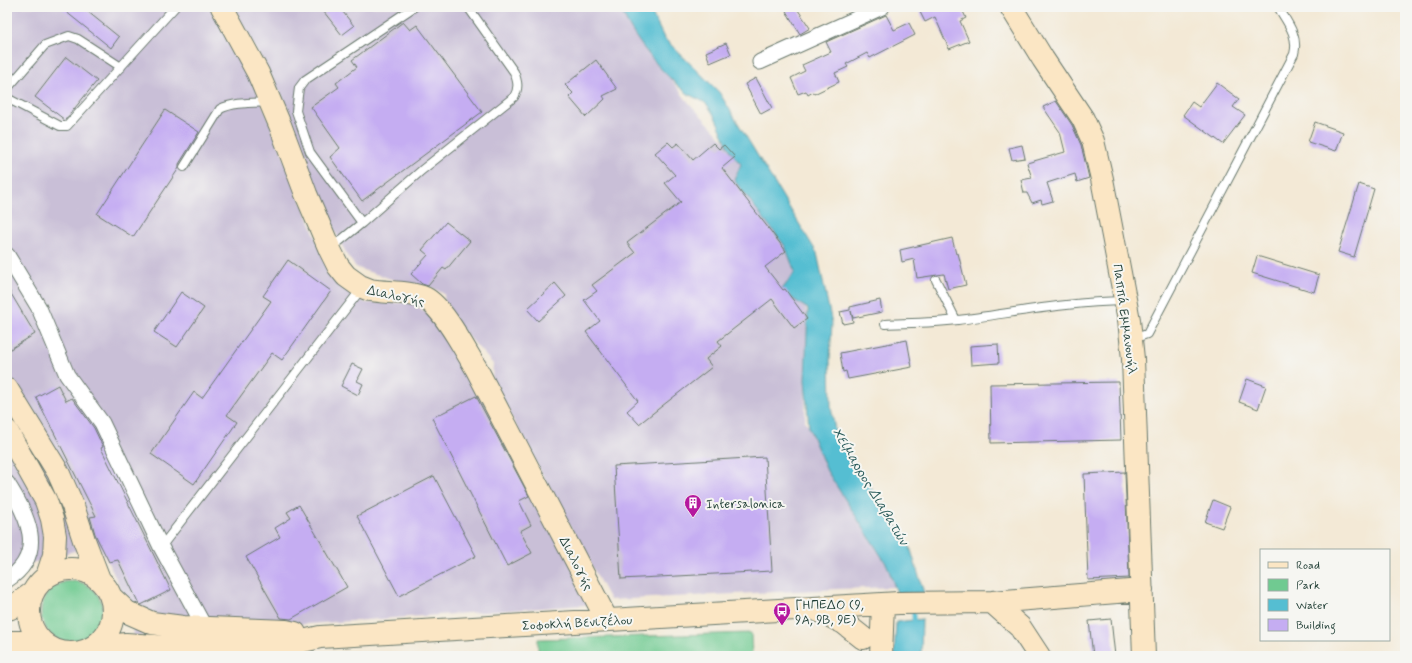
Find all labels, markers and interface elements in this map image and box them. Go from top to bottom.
street label: Παππά Εμμανουήλ [1108,263,1141,375]
street label: Διαλογής [365,282,426,311]
water label: Χείμαρρος Διαβατών [828,425,913,550]
building icon: Intersalonica [683,493,703,518]
place label: Intersalonica [706,496,785,513]
street label: Διαλογής [555,534,597,594]
legend [1260,549,1390,641]
text: Road [1296,558,1320,574]
text: Park [1296,578,1320,594]
place label: ΓΗΠΕΔΟ (9, 9Α, 9Β, 9Ε) [795,597,864,629]
text: Water [1296,598,1328,614]
bus stop icon: ΓΗΠΕΔΟ (9, 9Α, 9Β, 9Ε) [772,601,792,626]
street label: Σοφοκλή Βενιζέλου [522,612,633,635]
text: Building [1296,618,1336,635]

